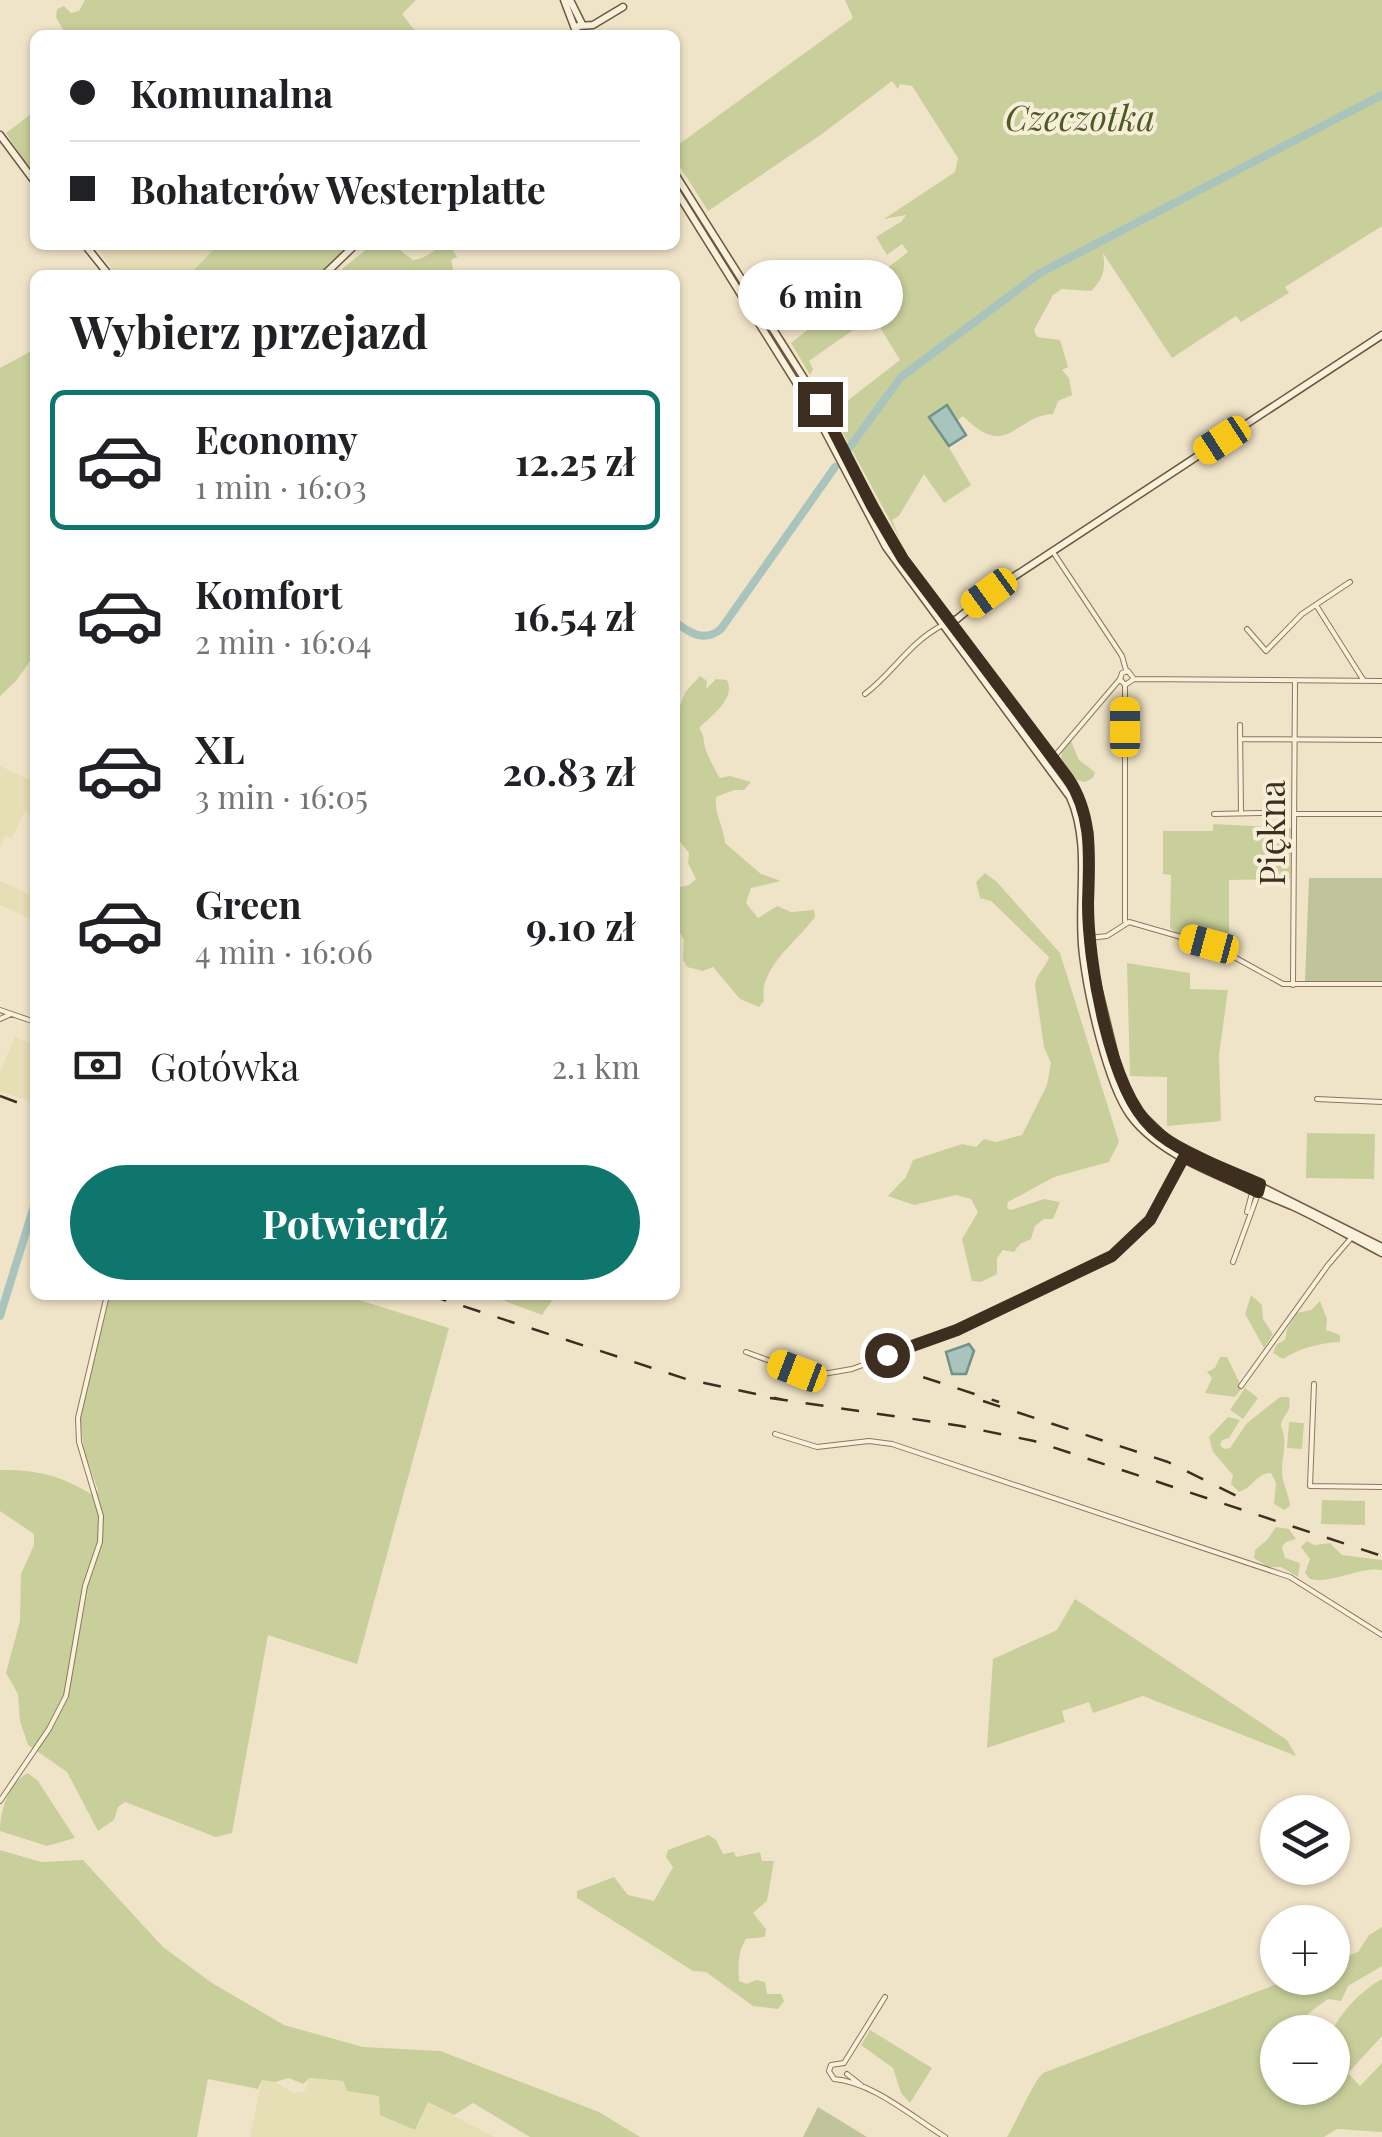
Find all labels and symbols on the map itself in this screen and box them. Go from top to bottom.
park label: Czeczotka [1005,93,1155,140]
callout: 6 min [738,259,902,329]
route end [798,382,843,427]
car [1189,411,1255,469]
car [956,563,1022,623]
car [1110,697,1140,757]
street label: Piękna [1247,779,1294,886]
car [1176,922,1242,966]
route start [865,1333,910,1378]
car [764,1346,830,1396]

